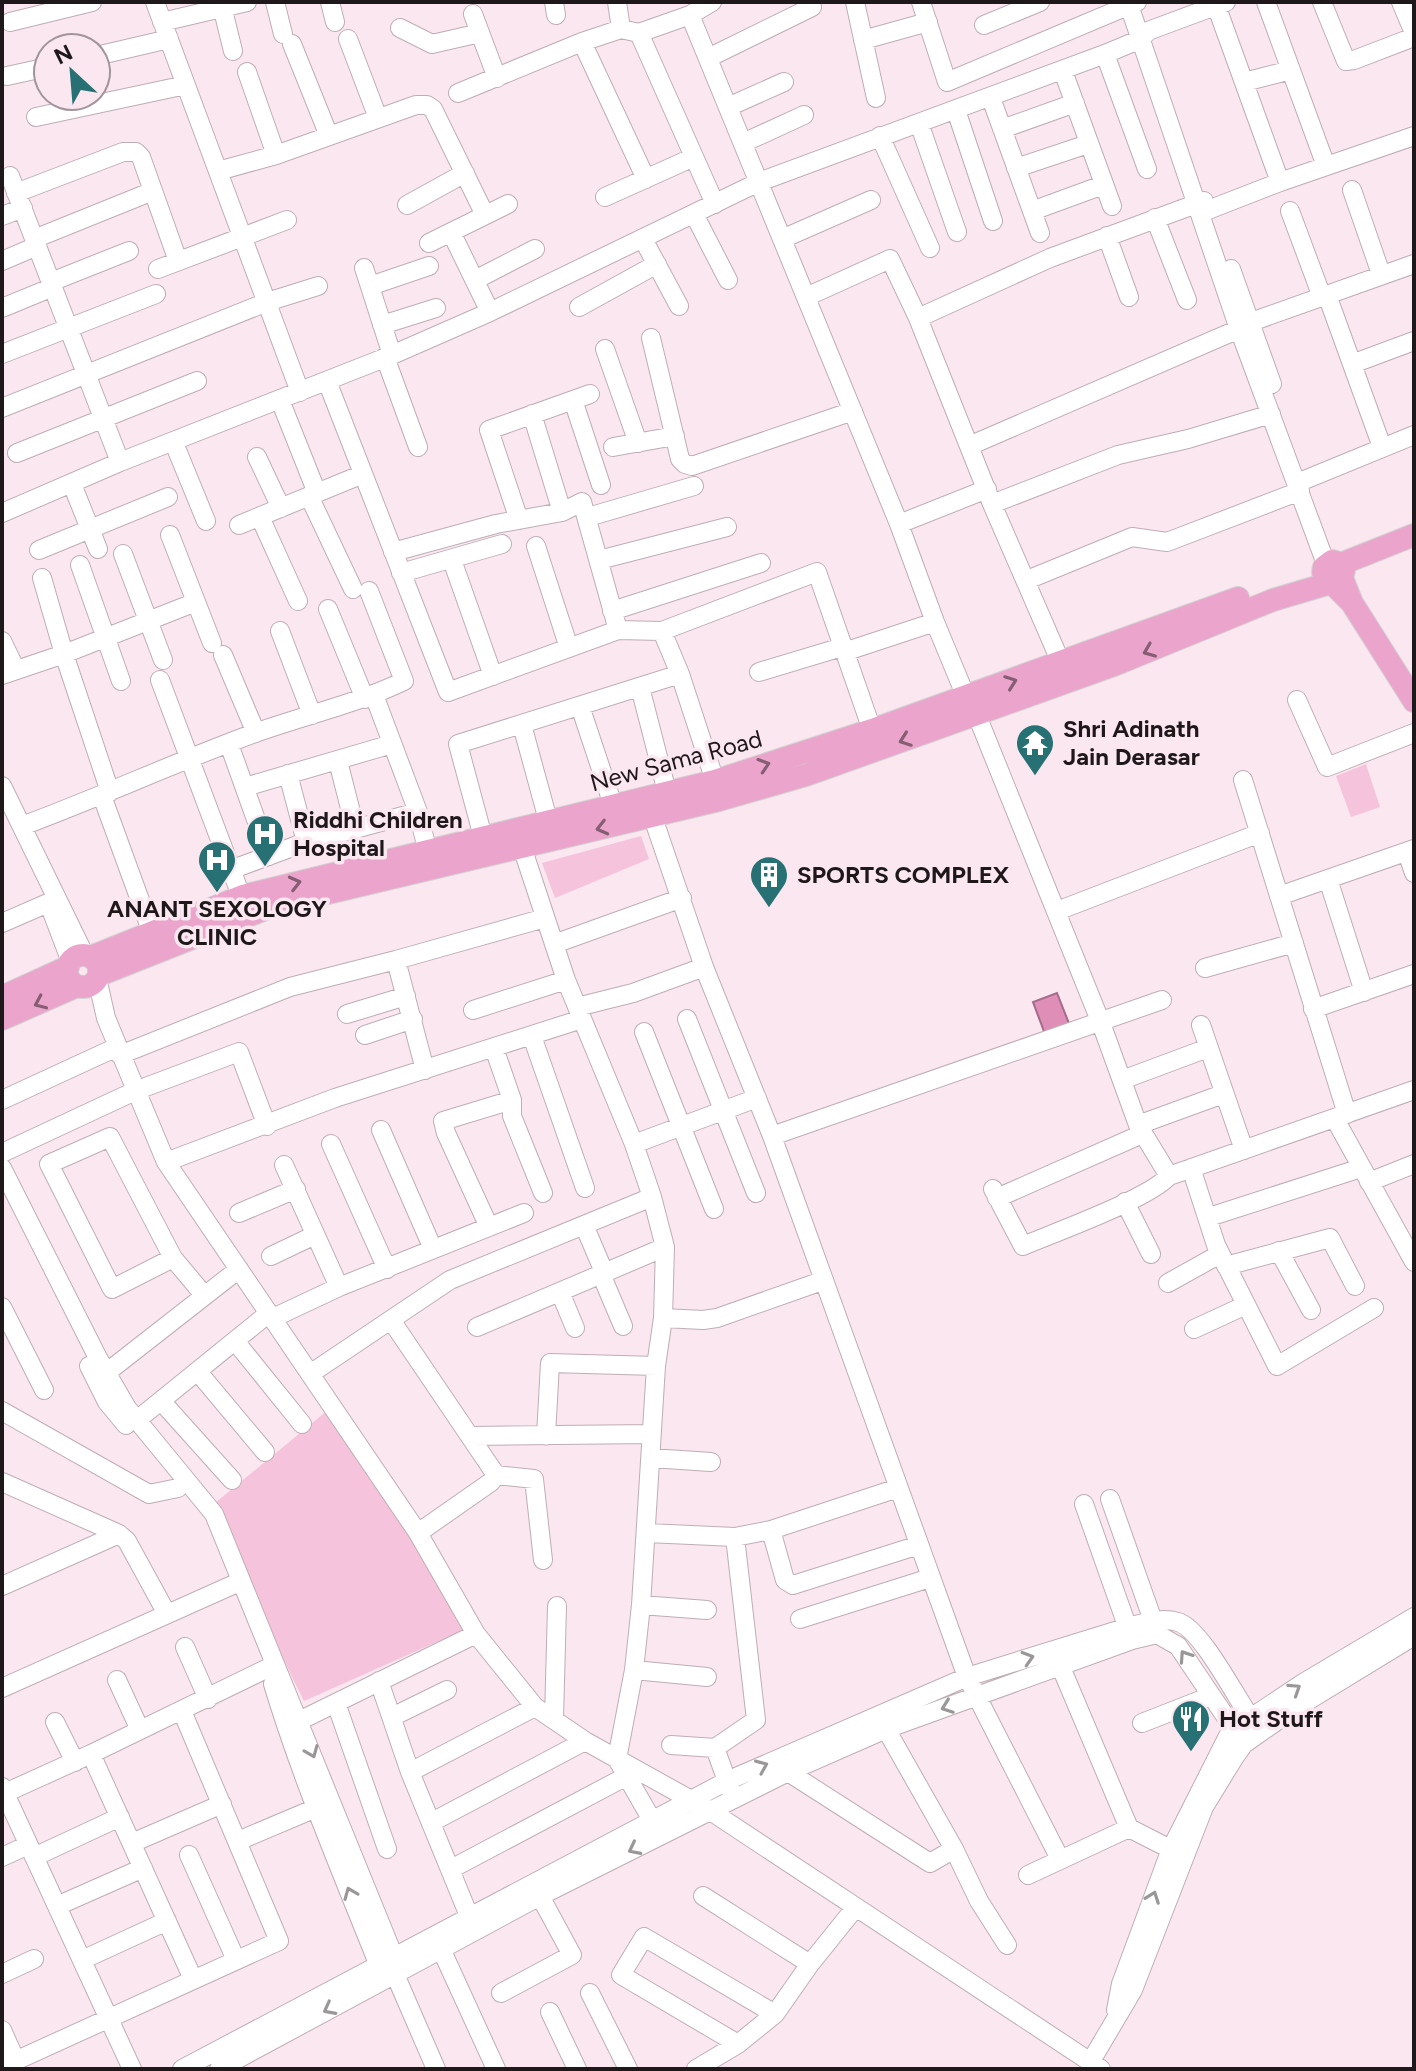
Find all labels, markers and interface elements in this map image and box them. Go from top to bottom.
north arrow [32,32,112,112]
text: N [50,39,77,70]
one-way arrow [1143,641,1157,657]
one-way arrow [1003,675,1017,692]
place label: Shri Adinath Jain Derasar [1063,714,1200,771]
temple icon: Shri Adinath Jain Derasar [1014,722,1056,777]
street label: New Sama Road [587,724,765,797]
one-way arrow [898,730,912,747]
one-way arrow [757,758,771,774]
place label: Riddhi Children Hospital [293,805,463,862]
hospital icon: Riddhi Children Hospital [244,813,286,868]
one-way arrow [595,819,609,836]
hospital icon: ANANT SEXOLOGY CLINIC [196,839,238,894]
building icon: SPORTS COMPLEX [748,854,790,909]
place label: SPORTS COMPLEX [797,860,1010,889]
one-way arrow [287,875,301,892]
place label: ANANT SEXOLOGY CLINIC [107,894,327,951]
one-way arrow [34,993,48,1009]
one-way arrow [1021,1651,1035,1667]
one-way arrow [1180,1651,1195,1665]
one-way arrow [1286,1684,1301,1699]
one-way arrow [940,1697,954,1714]
restaurant icon: Hot Stuff [1170,1698,1212,1753]
place label: Hot Stuff [1219,1704,1324,1733]
one-way arrow [302,1744,319,1758]
one-way arrow [754,1760,768,1776]
one-way arrow [627,1839,642,1855]
one-way arrow [344,1887,360,1901]
one-way arrow [1143,1891,1160,1905]
one-way arrow [323,2000,338,2015]

